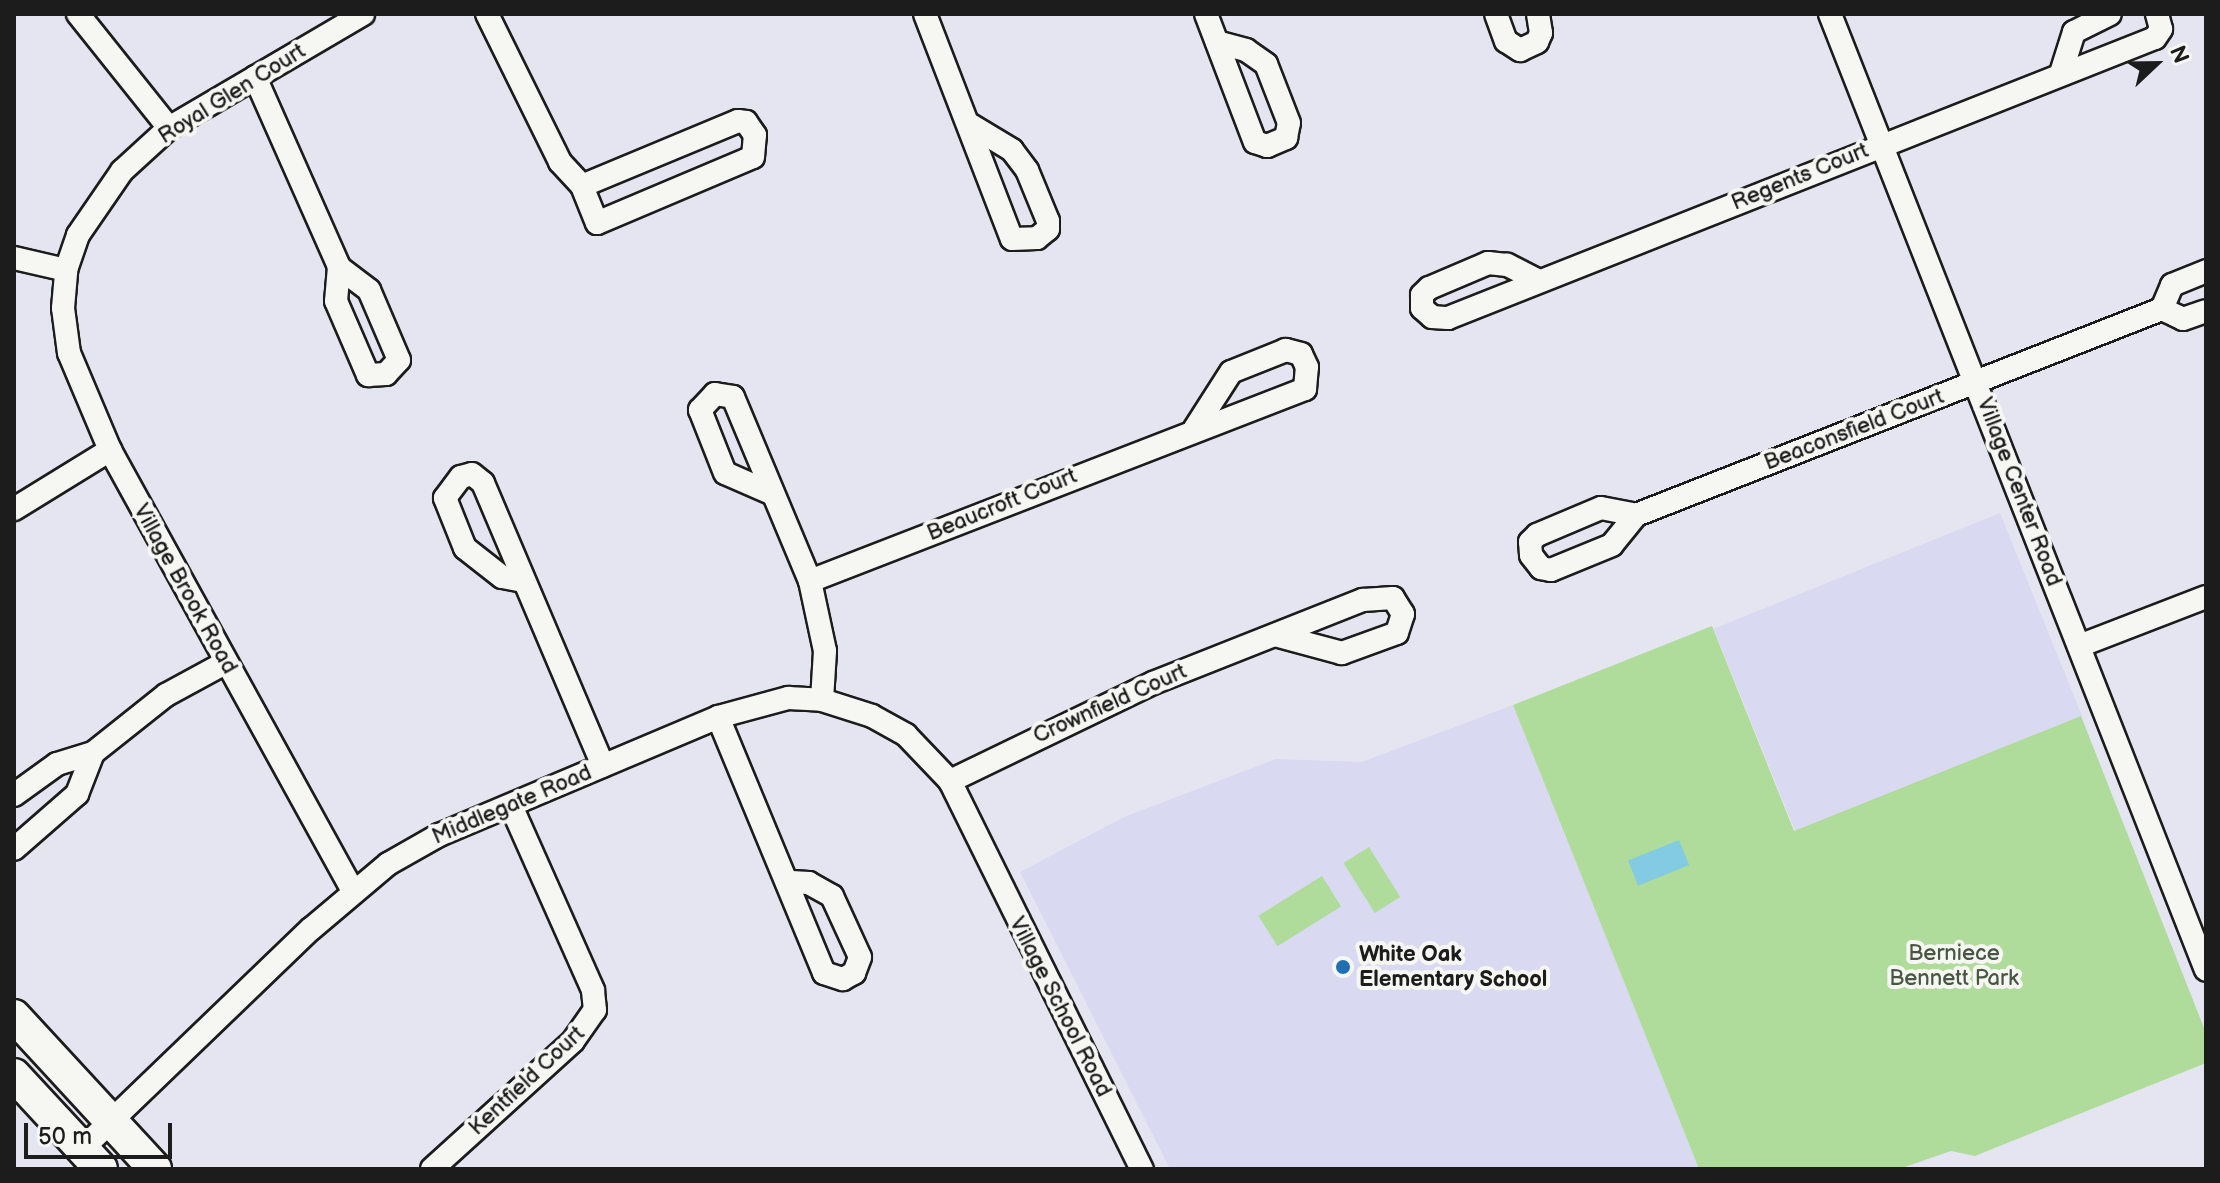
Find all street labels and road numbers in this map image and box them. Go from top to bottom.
street label: Royal Glen Court [154,38,310,150]
street label: Regents Court [1728,138,1872,216]
street label: Beaconsfield Court [1760,384,1948,476]
street label: Village Center Road [1971,394,2067,590]
street label: Beaucroft Court [923,463,1081,547]
street label: Village Brook Road [127,499,243,679]
street label: Crownfield Court [1029,658,1191,750]
street label: Middlegate Road [428,760,596,850]
street label: Village School Road [1003,912,1117,1102]
street label: Kentfield Court [464,1021,590,1141]

